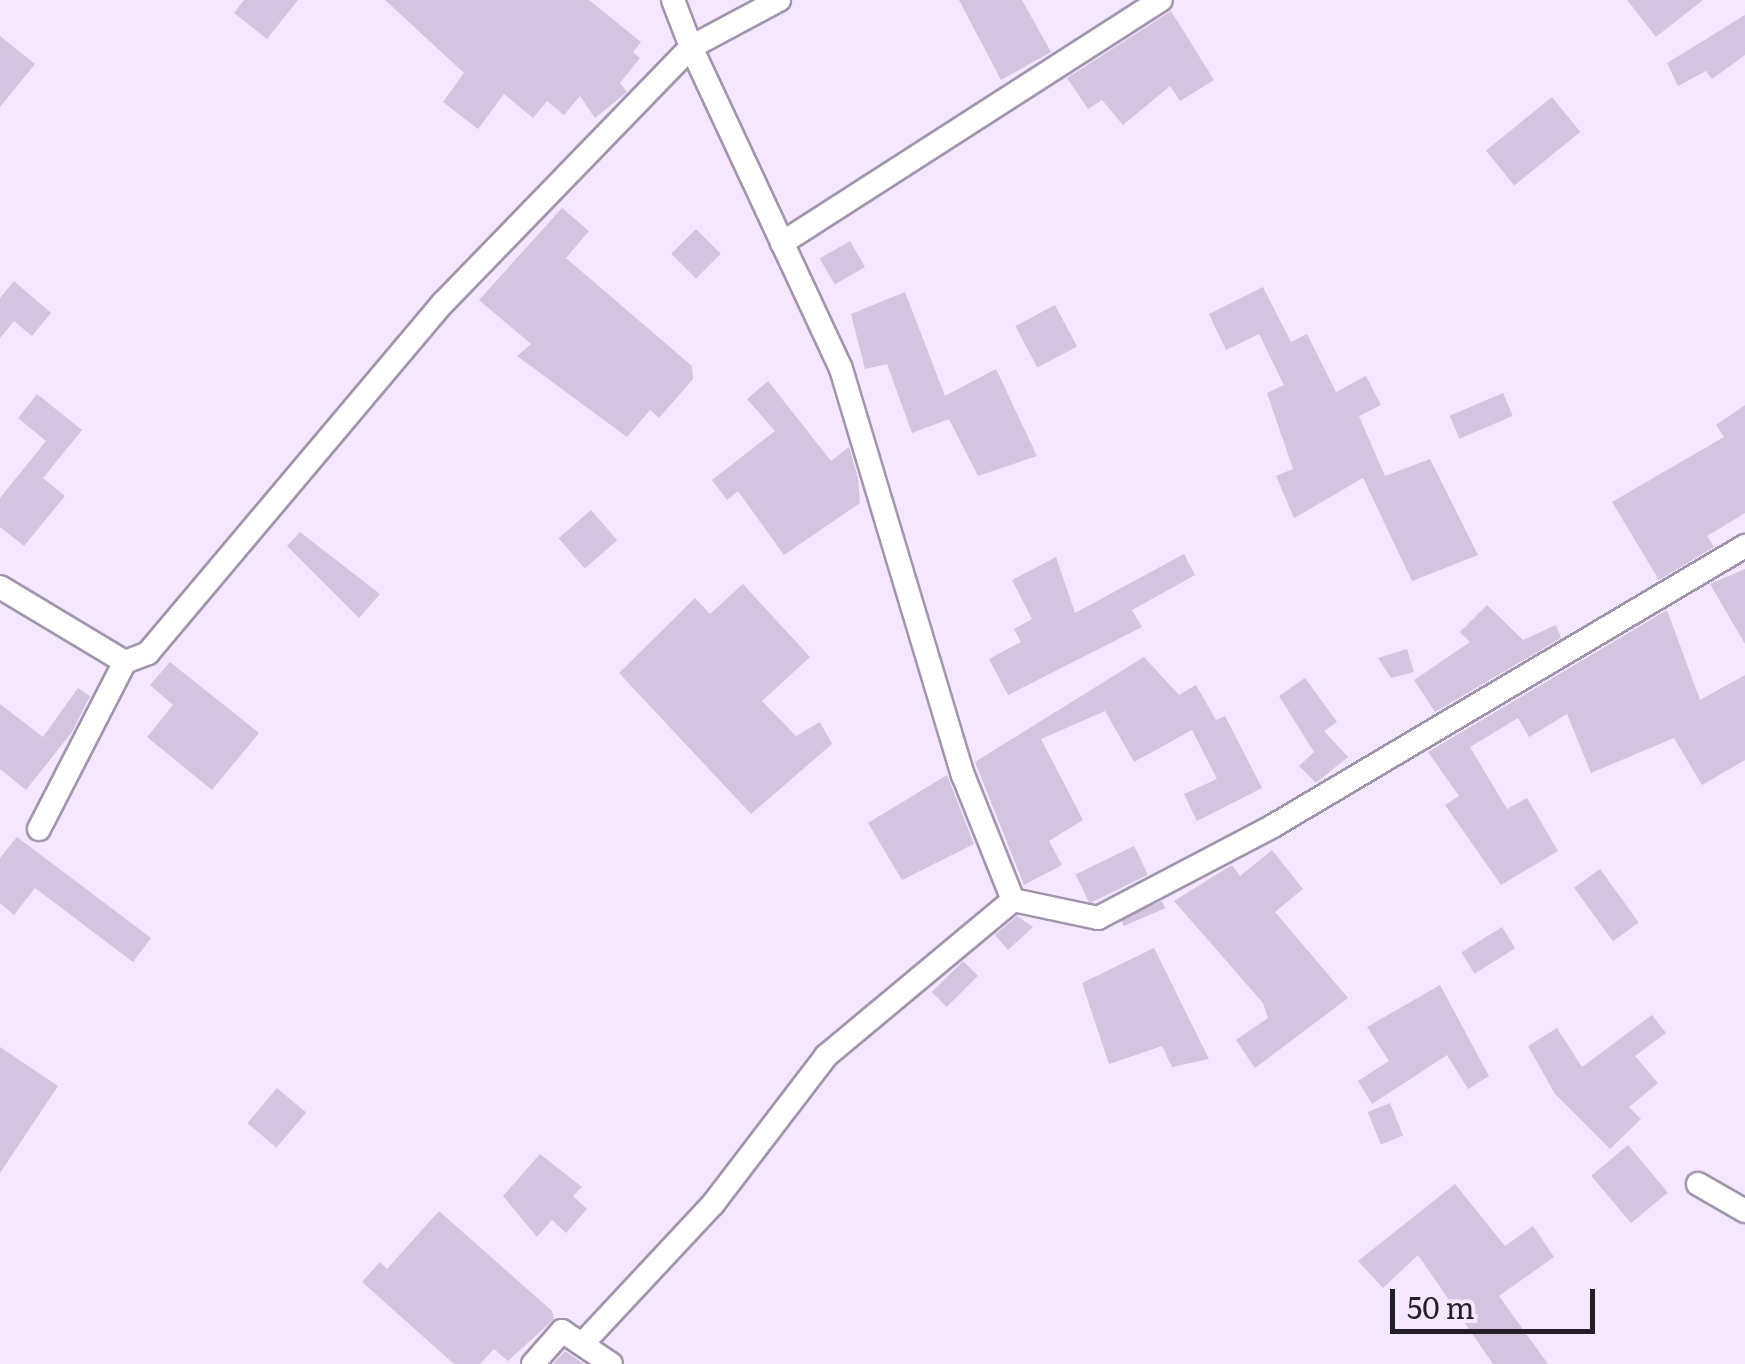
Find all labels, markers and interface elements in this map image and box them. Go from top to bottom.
scale bar [1395,1269,1600,1331]
text: 50 m [1407,1284,1475,1328]

